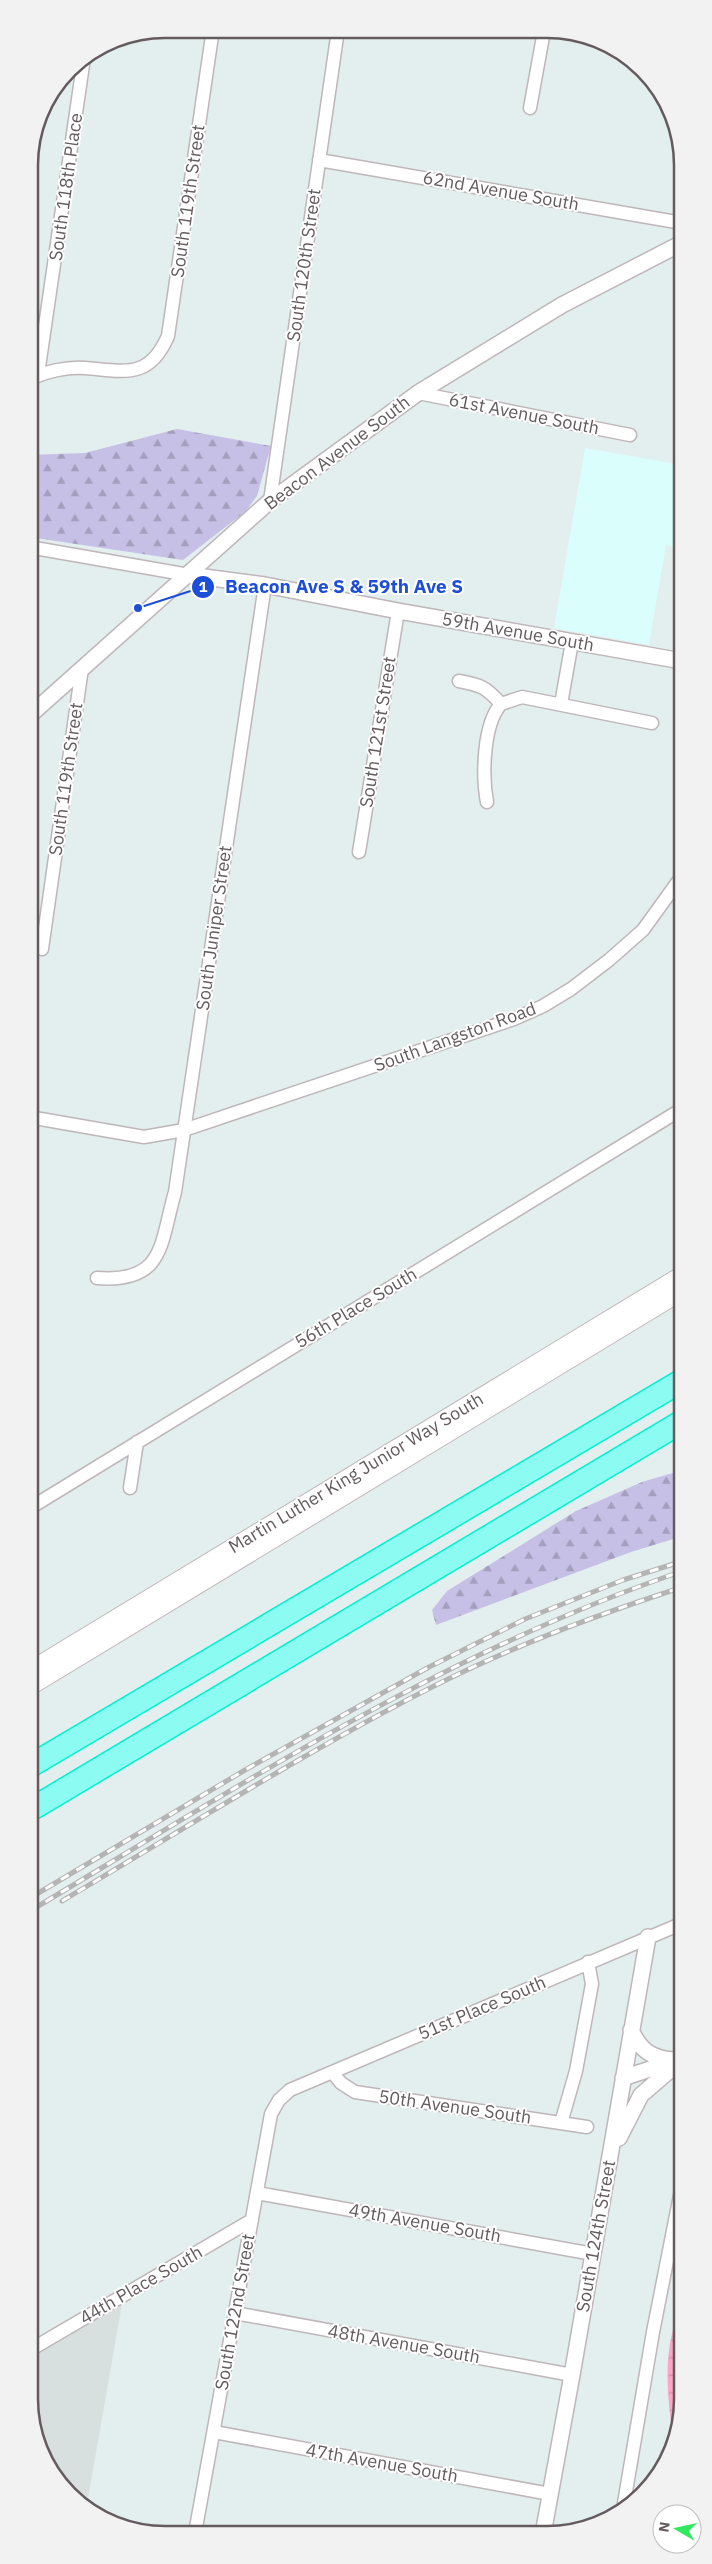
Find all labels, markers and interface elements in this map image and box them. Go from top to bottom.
street label: South 118th Place [44,111,87,262]
street label: South 119th Street [165,123,210,279]
street label: 62nd Avenue South [421,165,581,216]
street label: South 120th Street [281,187,326,343]
street label: 61st Avenue South [447,388,601,439]
street label: Beacon Avenue South [259,390,414,515]
callout: Beacon Ave S & 59th Ave S [190,570,473,604]
text: Beacon Ave S & 59th Ave S [225,574,463,598]
text: 1 [198,577,208,596]
street label: 59th Avenue South [440,607,596,656]
street label: South 121st Street [354,655,401,809]
street label: South 119th Street [43,701,88,857]
street label: South Juniper Street [191,844,236,1012]
street label: South Langston Road [371,997,539,1077]
street label: 56th Place South [291,1262,421,1353]
street label: Martin Luther King Junior Way South [224,1387,487,1558]
street label: 51st Place South [414,1970,549,2045]
street label: 50th Avenue South [377,2084,533,2129]
street label: South 124th Street [571,2158,620,2314]
street label: 49th Avenue South [347,2198,503,2247]
street label: South 122nd Street [209,2232,260,2392]
street label: 44th Place South [75,2240,206,2329]
street label: 48th Avenue South [326,2319,482,2368]
street label: 47th Avenue South [304,2438,460,2487]
north arrow [652,2504,702,2554]
text: N [654,2521,674,2533]

